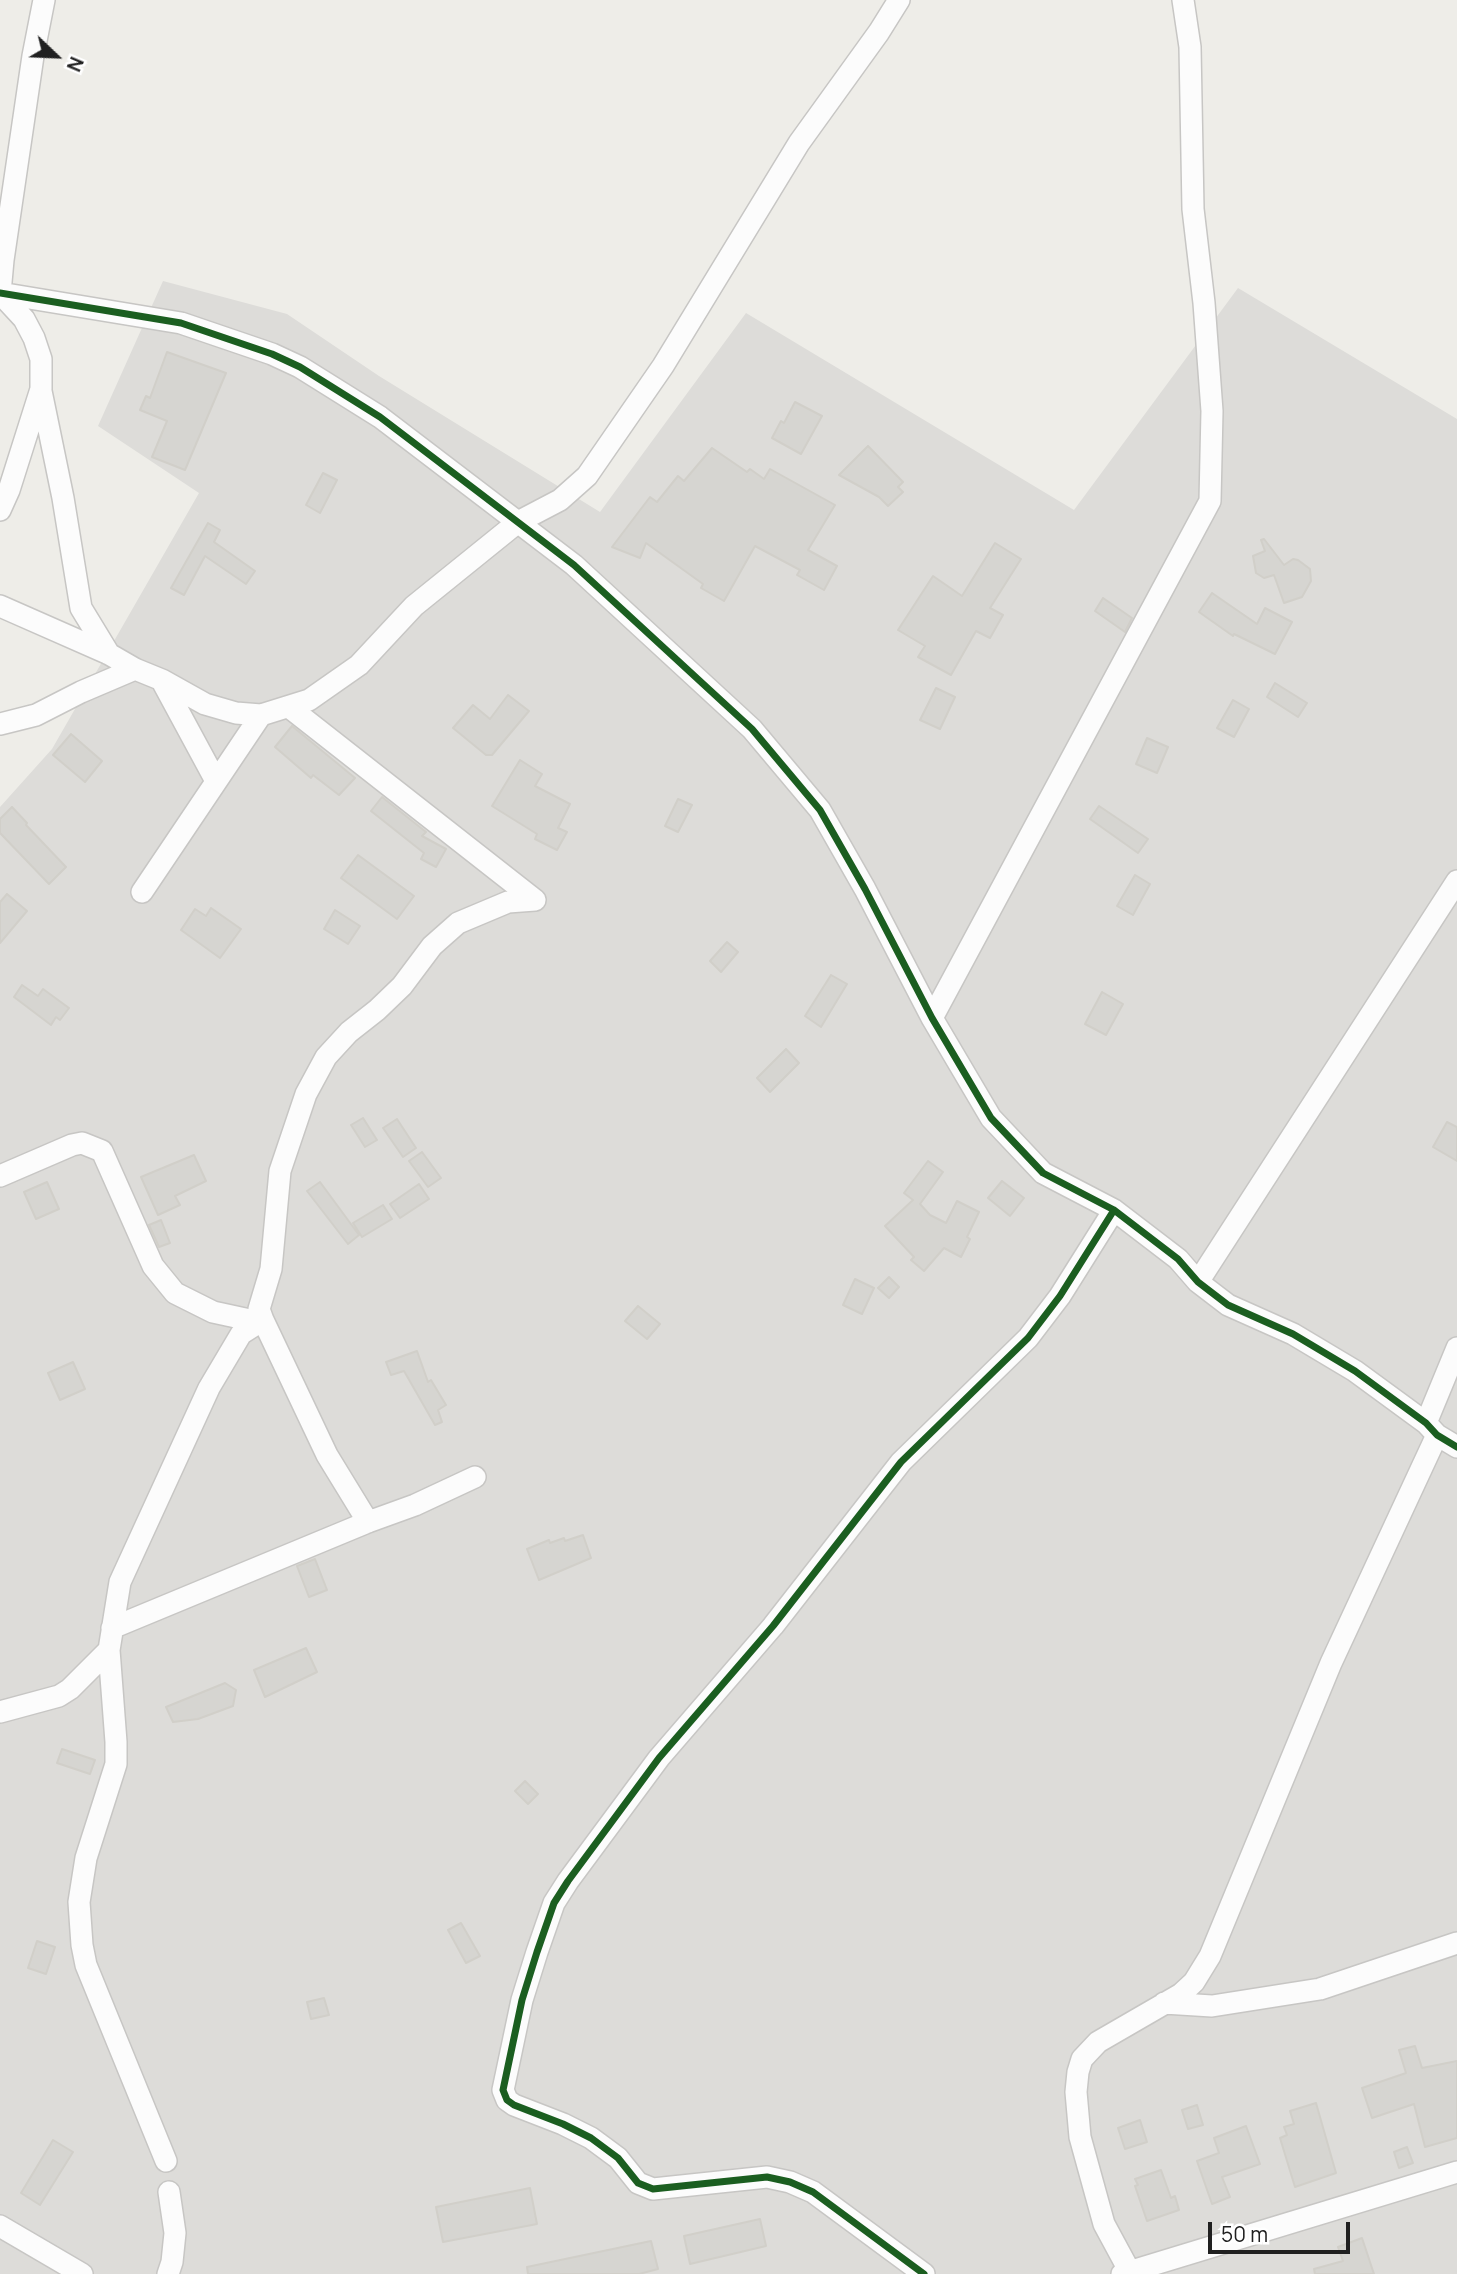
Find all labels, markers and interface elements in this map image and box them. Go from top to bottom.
north arrow [21,21,91,91]
text: N [61,53,90,76]
scale bar [1212,2208,1354,2252]
text: 50 m [1221,2220,1268,2248]

